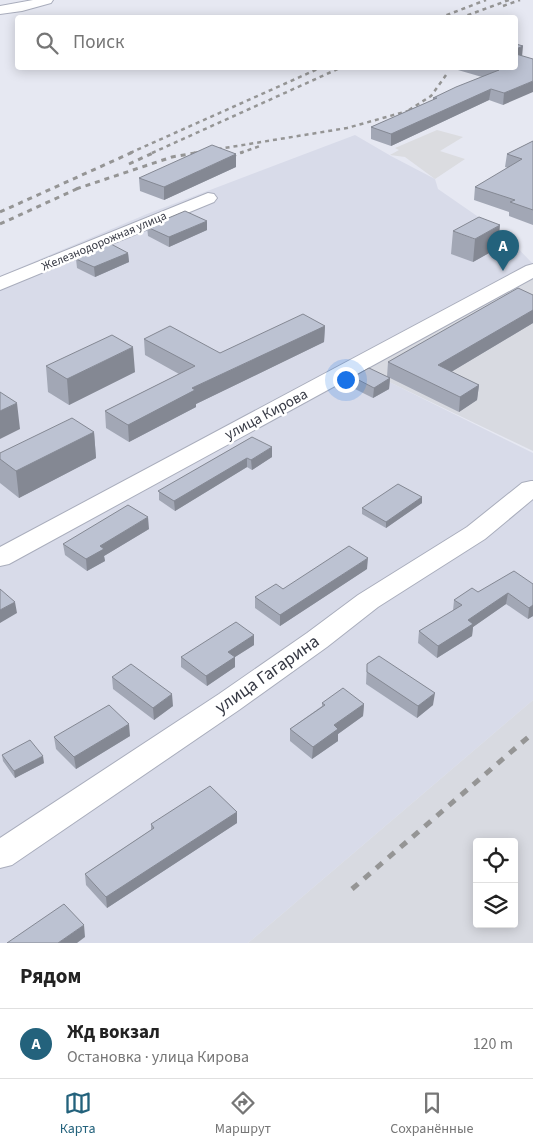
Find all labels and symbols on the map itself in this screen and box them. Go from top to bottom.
street label: Железнодорожная улица [39,207,169,275]
pin: A [487,230,519,271]
your location [333,367,359,393]
street label: улица Кирова [221,384,311,445]
street label: улица Гагарина [210,629,325,720]

